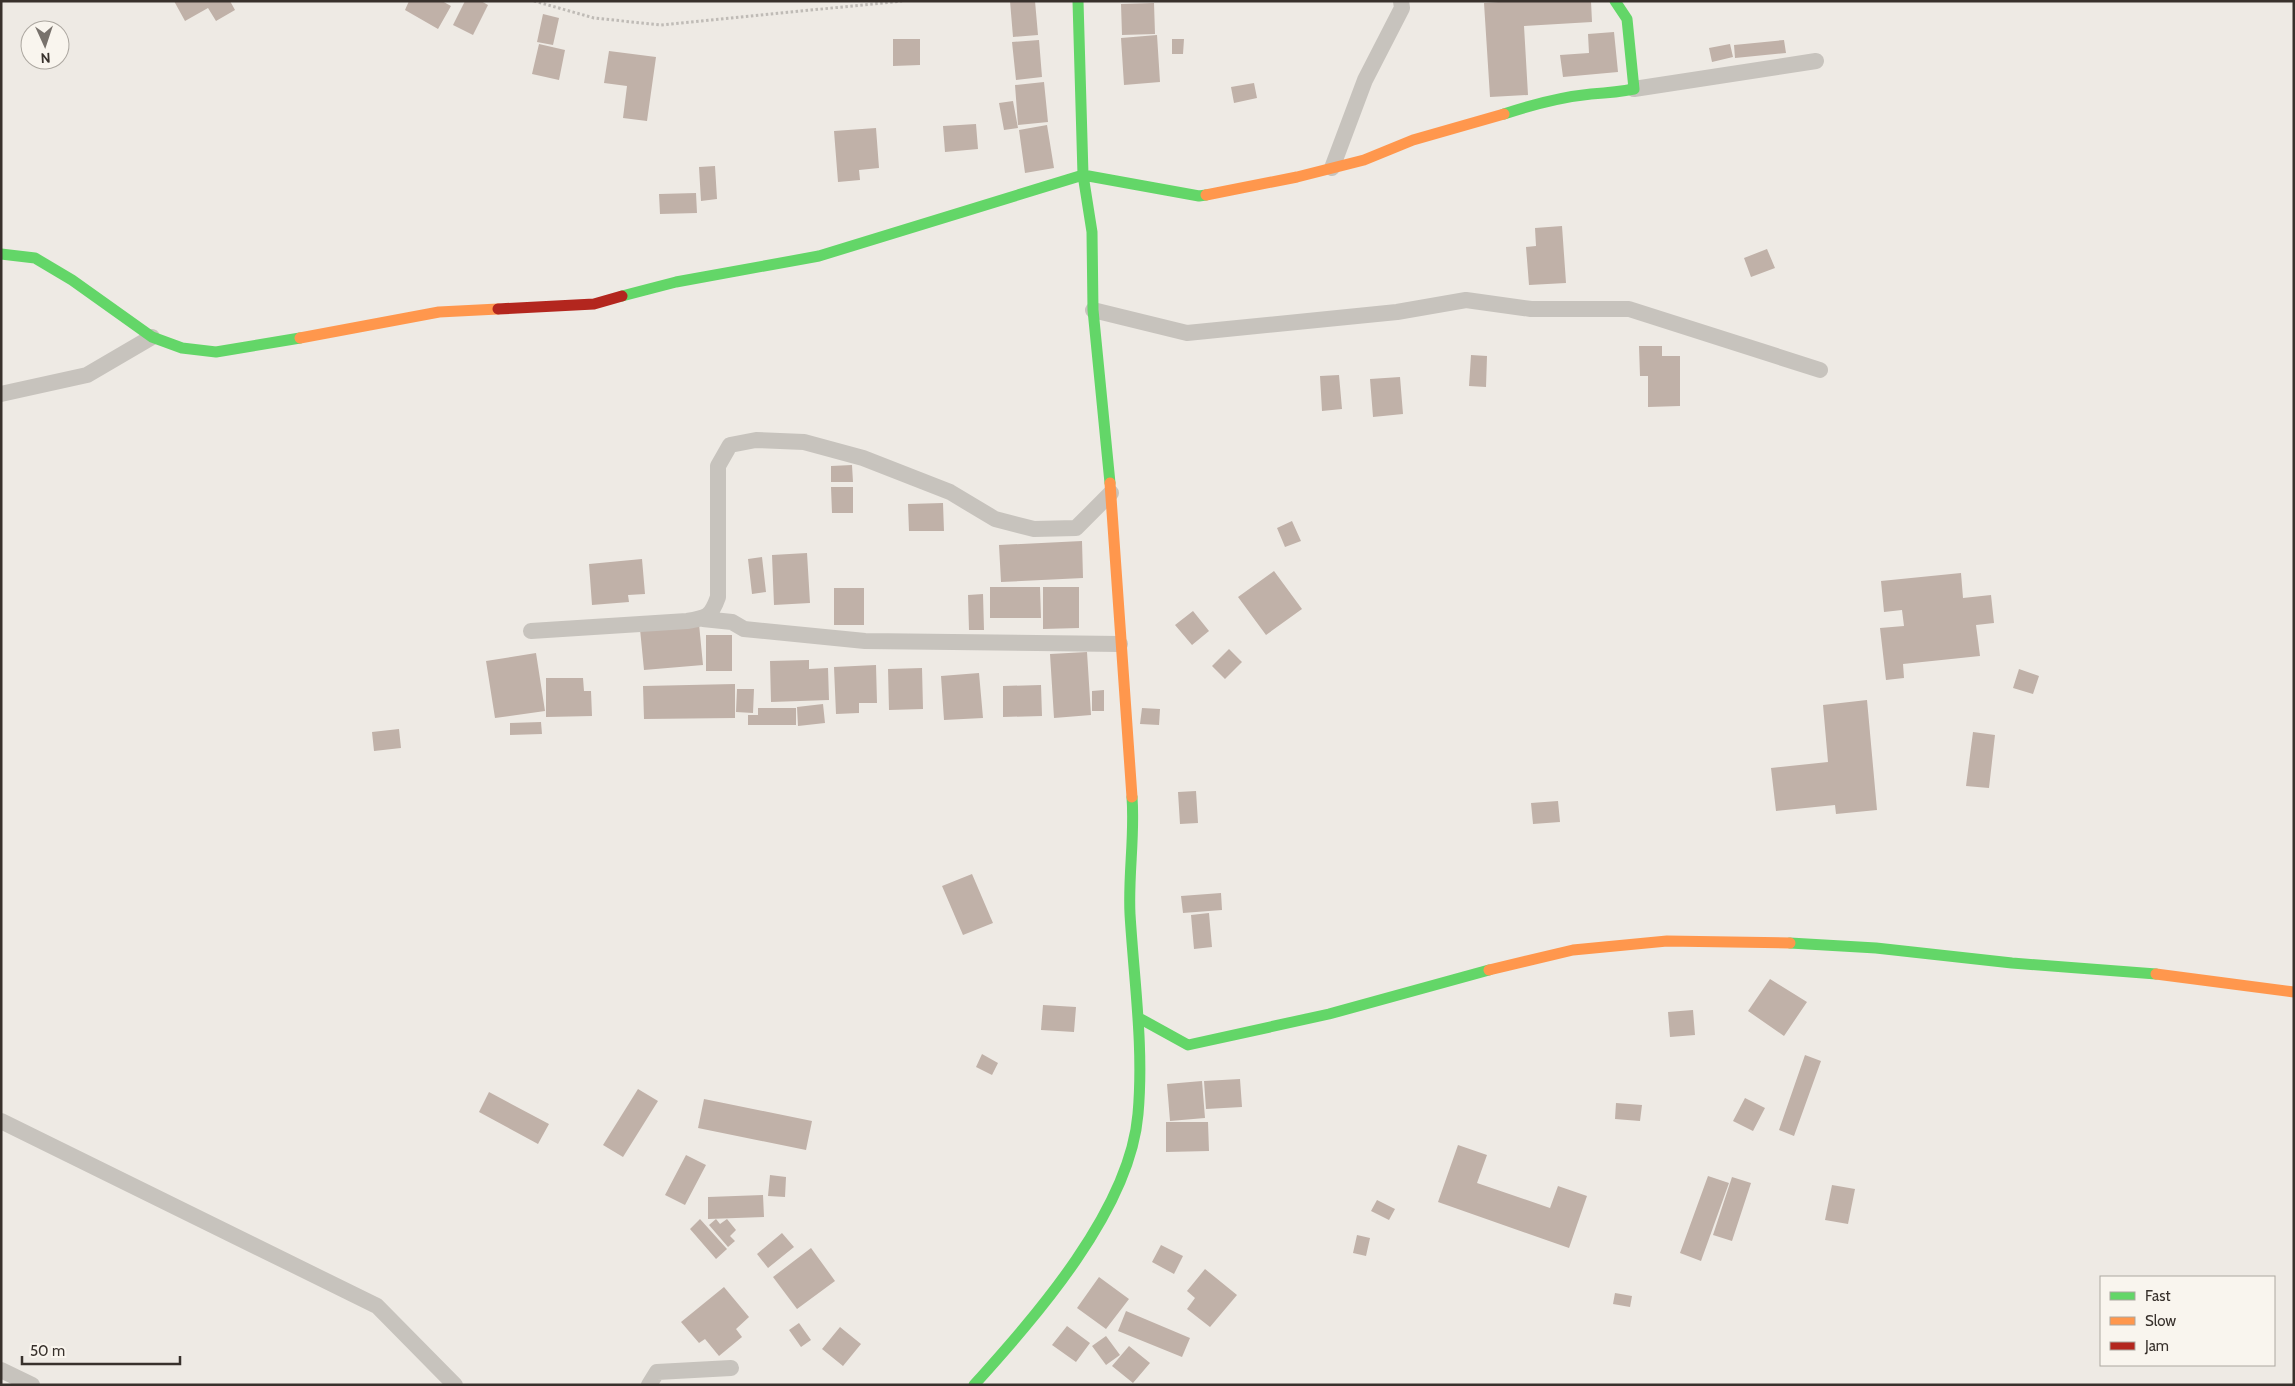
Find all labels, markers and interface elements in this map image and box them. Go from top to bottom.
north arrow [20,20,70,70]
text: N [40,49,51,67]
legend [2100,1276,2275,1366]
text: Fast [2145,1287,2170,1305]
text: Slow [2145,1312,2176,1330]
scale bar [22,1334,180,1366]
text: Jam [2144,1337,2169,1355]
text: 50 m [30,1342,65,1360]

